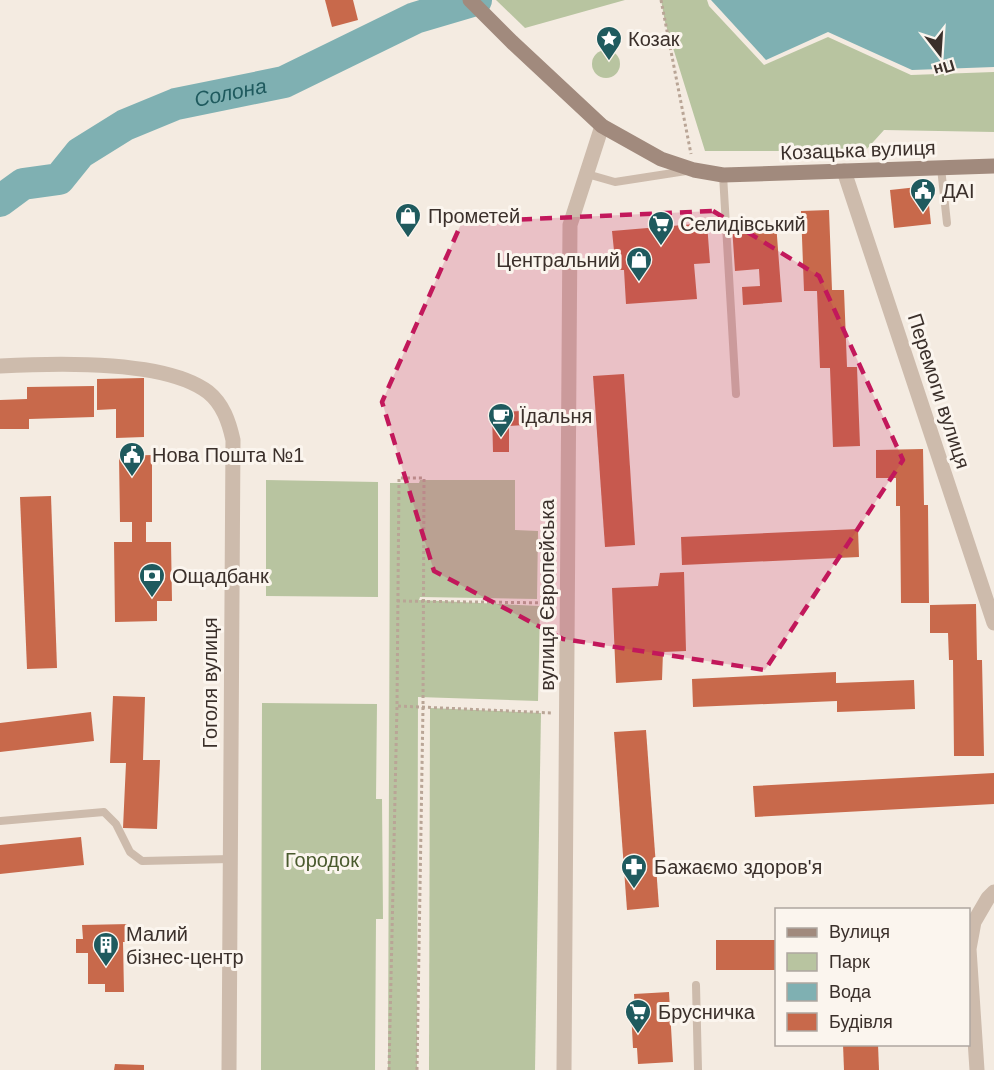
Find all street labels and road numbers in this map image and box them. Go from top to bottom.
street label: Козацька вулиця [780,136,936,164]
street label: Перемоги вулиця [904,311,974,471]
street label: вулиця Європейська [536,498,558,691]
street label: Гоголя вулиця [199,617,221,749]

